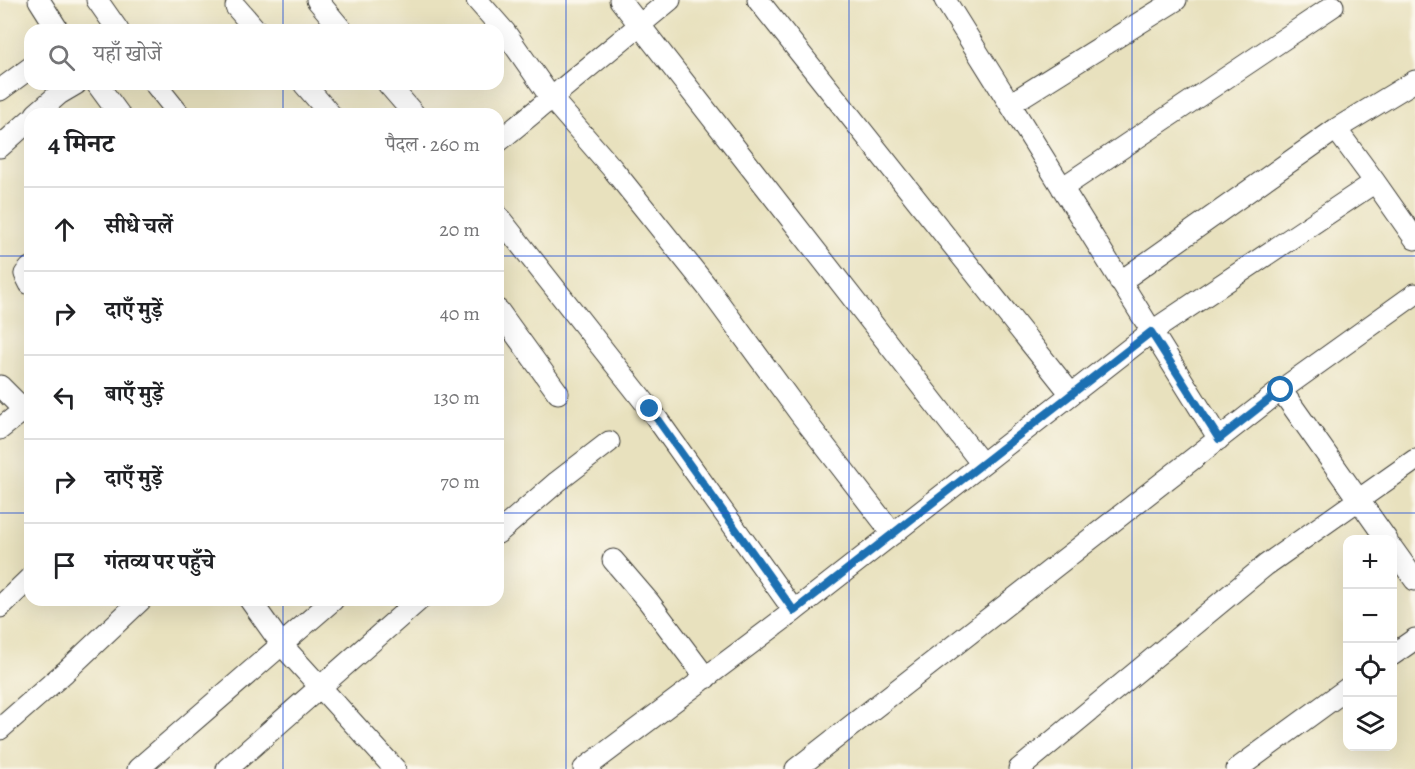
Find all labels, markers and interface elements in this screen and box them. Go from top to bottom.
search box [24,24,504,90]
text: यहाँ खोजें [93,39,162,69]
icon: search [45,41,78,74]
text: 4 मिनट [48,126,114,161]
text: पैदल · 260 m [385,131,480,158]
text: सीधे चलें [105,211,173,241]
icon: ahead [48,213,81,246]
text: 20 m [439,216,480,243]
text: दाएँ मुड़ें [105,295,163,325]
icon: right [48,297,81,330]
text: 40 m [440,300,480,327]
route start [1267,376,1293,402]
text: बाएँ मुड़ें [105,379,163,409]
icon: left [48,381,81,414]
text: 130 m [434,384,480,411]
route end [636,395,662,421]
text: दाएँ मुड़ें [105,463,163,493]
icon: right [48,465,81,498]
text: 70 m [440,468,480,495]
map controls [1343,535,1397,751]
button: + [1343,535,1397,589]
text: गंतव्य पर पहुँचे [105,547,214,577]
icon: arrive [48,549,81,582]
button: − [1343,589,1397,643]
button: locate [1343,643,1397,697]
button: layers [1343,697,1397,751]

